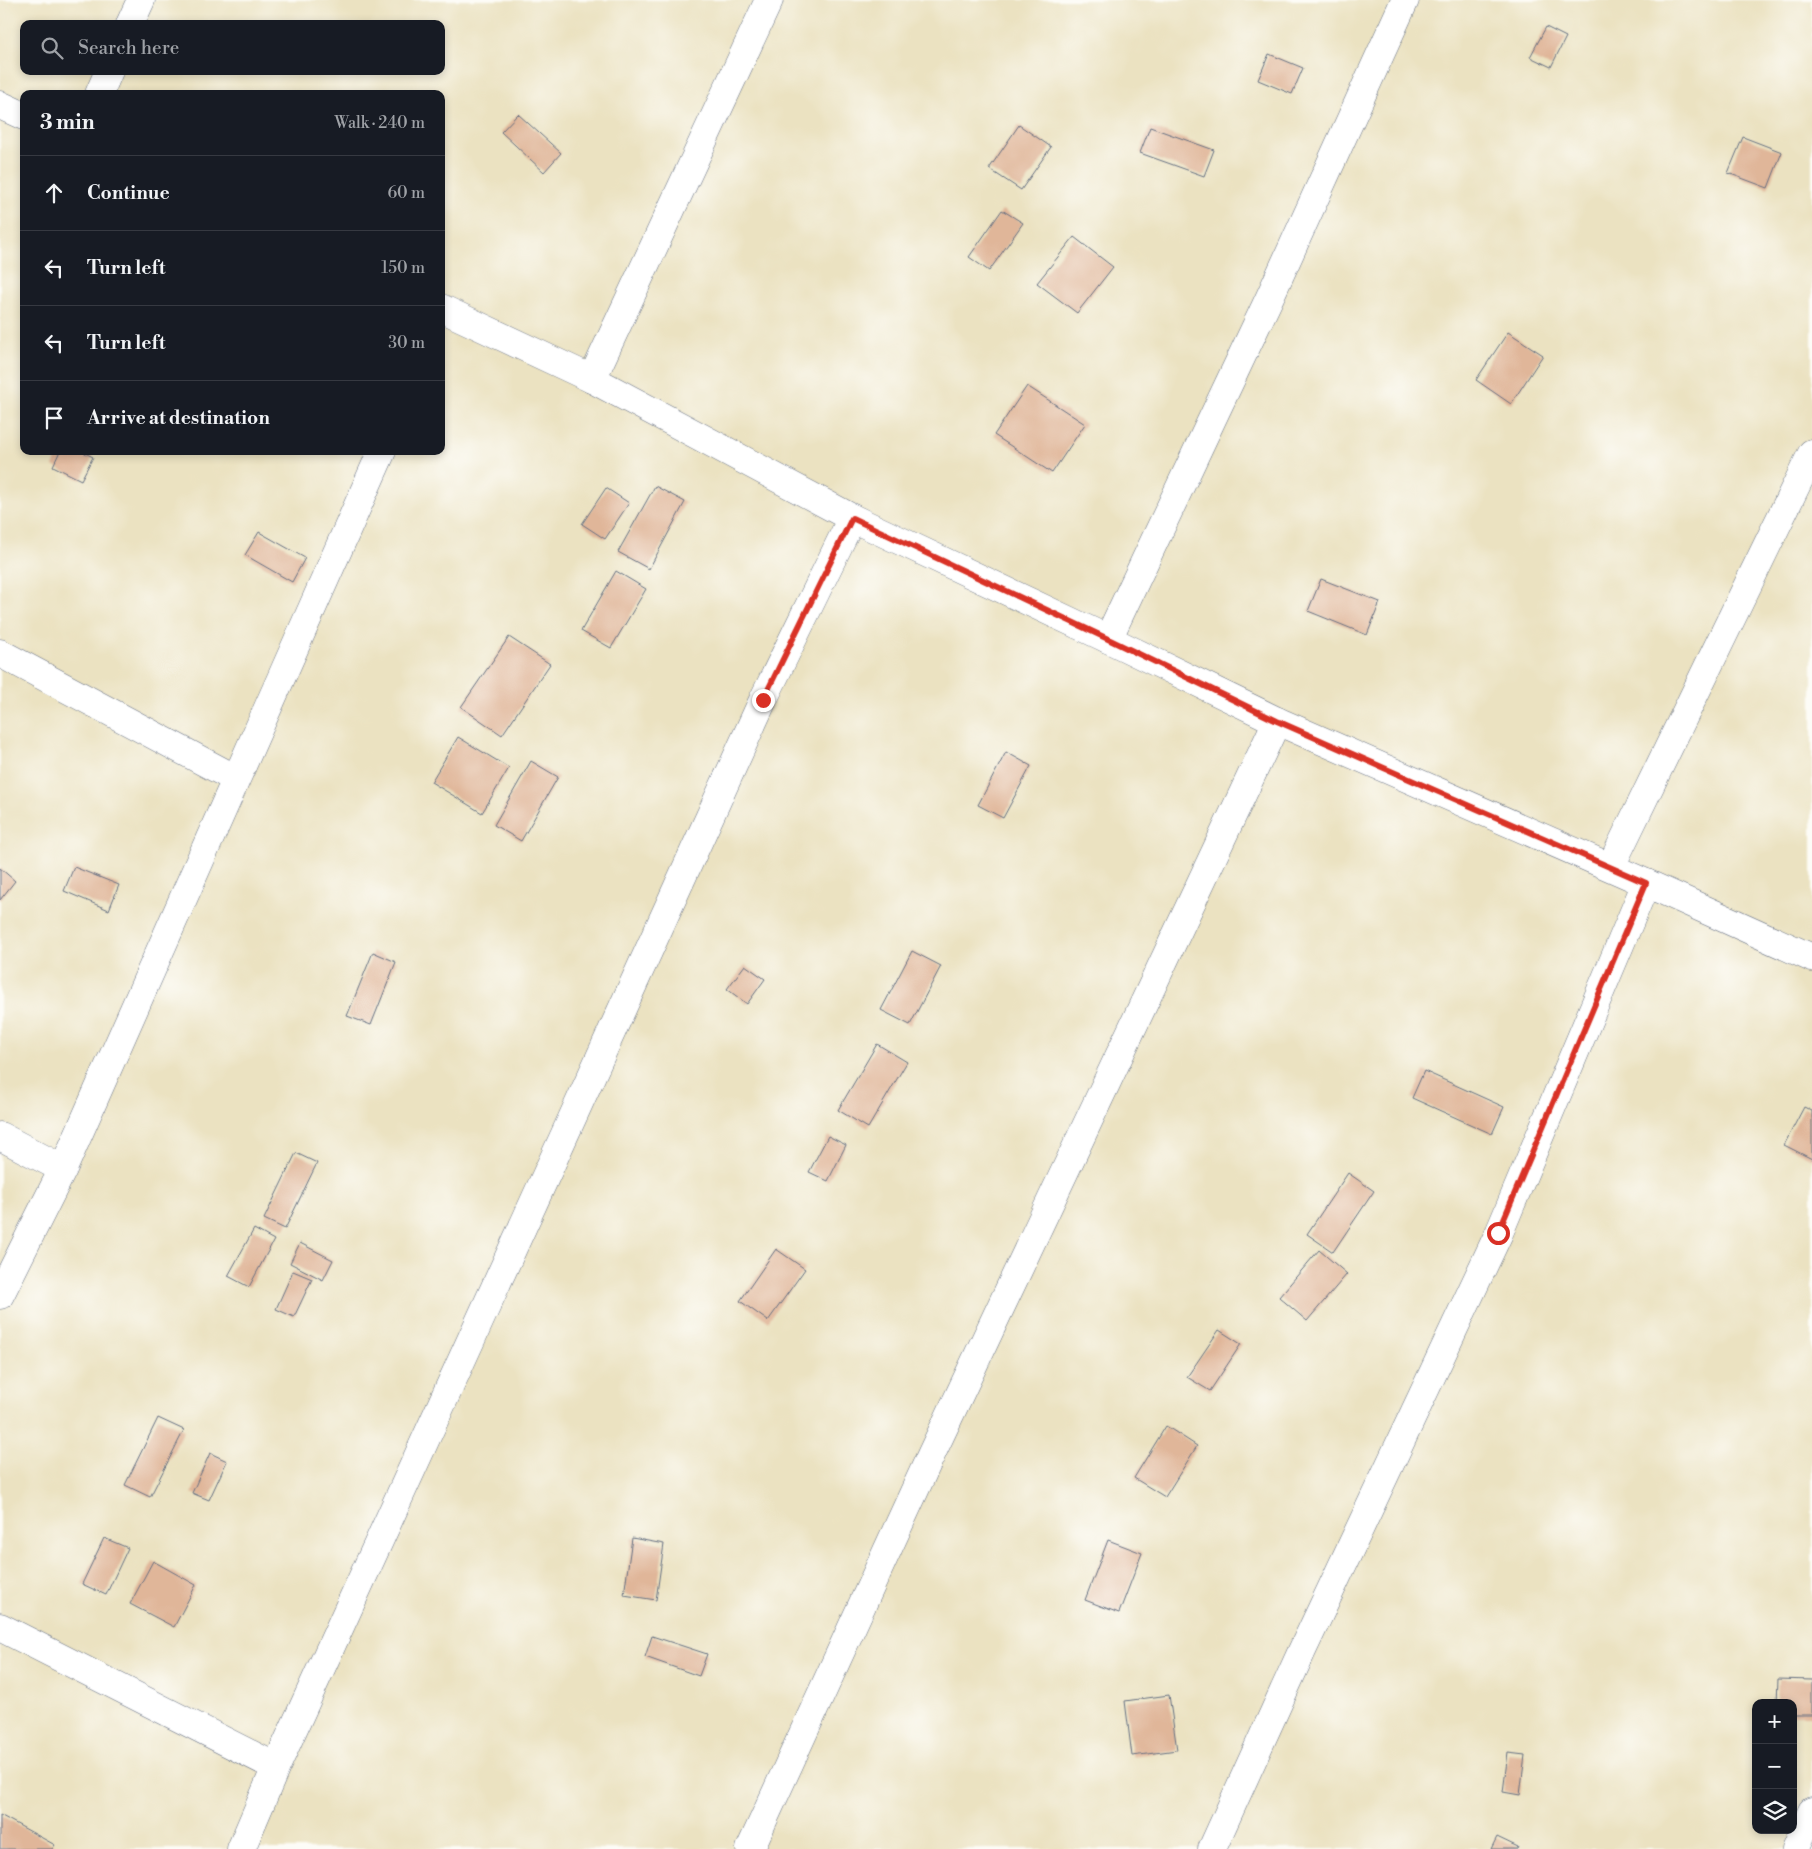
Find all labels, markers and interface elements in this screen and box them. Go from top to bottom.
search box [20,20,445,75]
icon: search [38,34,66,62]
text: Search here [78,36,179,60]
text: 3 min [40,110,95,136]
text: Walk · 240 m [334,113,425,133]
icon: ahead [40,179,68,207]
text: Continue [87,181,170,205]
text: 60 m [387,183,425,203]
icon: left [40,254,68,282]
text: Turn left [87,256,166,280]
text: 150 m [381,258,425,278]
icon: left [40,329,68,357]
text: Turn left [87,331,166,355]
text: 30 m [388,333,425,353]
icon: arrive [40,404,68,432]
text: Arrive at destination [87,406,270,430]
route end [752,689,775,712]
route start [1487,1222,1510,1245]
map controls [1752,1699,1797,1834]
button: + [1752,1699,1797,1744]
button: − [1752,1744,1797,1789]
button: layers [1752,1789,1797,1834]

